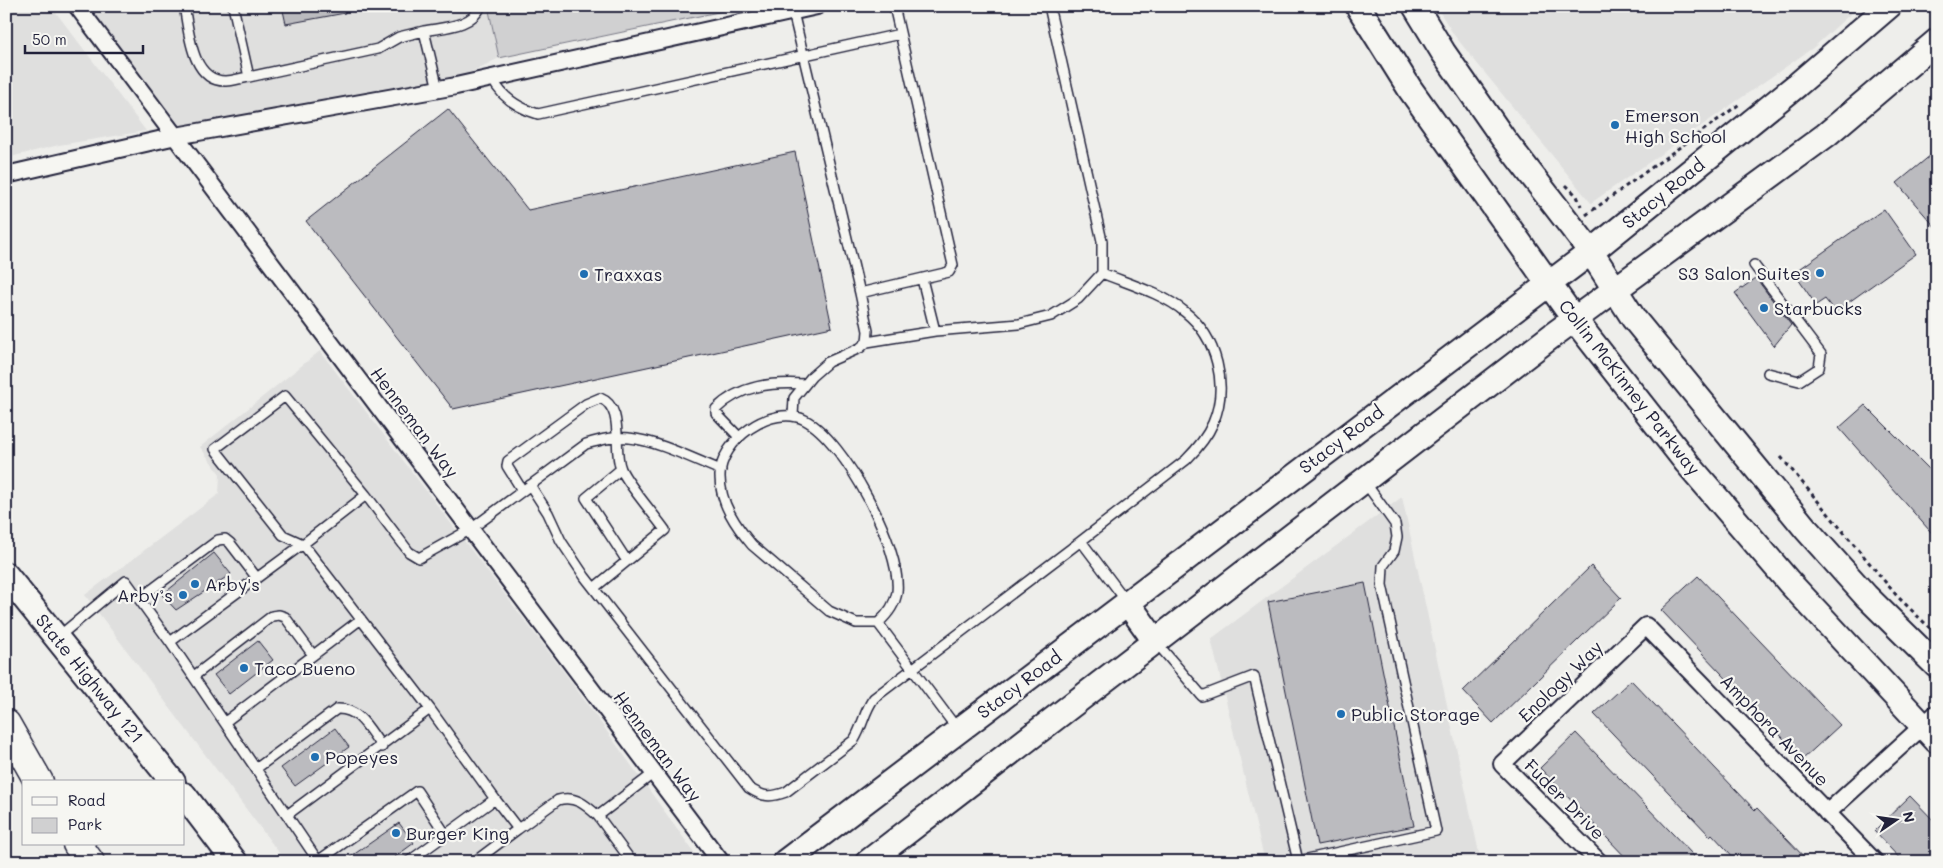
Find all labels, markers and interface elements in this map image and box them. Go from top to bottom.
scale bar [25,22,142,54]
text: 50 m [32,29,67,49]
place label: Emerson High School [1625,103,1726,148]
marker: Emerson High School [1609,119,1621,131]
street label: Stacy Road [1617,152,1709,234]
place label: S3 Salon Suites [1678,261,1810,285]
place label: Traxxas [594,262,663,286]
marker: S3 Salon Suites [1814,267,1826,279]
marker: Traxxas [578,268,590,280]
street label: Collin McKinney Parkway [1554,294,1706,480]
place label: Starbucks [1774,296,1863,320]
marker: Starbucks [1758,302,1770,314]
street label: Henneman Way [365,362,465,482]
street label: Stacy Road [1294,399,1388,479]
place label: Arby's [205,572,260,596]
marker: Arby's [189,578,201,590]
place label: Arby’s [117,583,173,607]
marker: Arby’s [177,589,189,601]
street label: State Highway 121 [30,608,150,748]
street label: Enology Way [1513,635,1607,727]
street label: Stacy Road [972,644,1066,724]
place label: Taco Bueno [254,656,355,680]
marker: Taco Bueno [238,662,250,674]
street label: Amphora Avenue [1715,669,1835,791]
street label: Henneman Way [608,686,708,806]
place label: Public Storage [1351,702,1480,726]
marker: Public Storage [1335,708,1347,720]
place label: Popeyes [325,745,398,769]
marker: Popeyes [309,751,321,763]
street label: Fuder Drive [1519,753,1611,845]
legend [22,780,185,846]
text: Road [68,790,105,810]
north arrow [1870,796,1920,846]
text: N [1899,810,1920,824]
text: Park [68,814,102,834]
place label: Burger King [406,821,509,845]
marker: Burger King [390,827,402,839]

